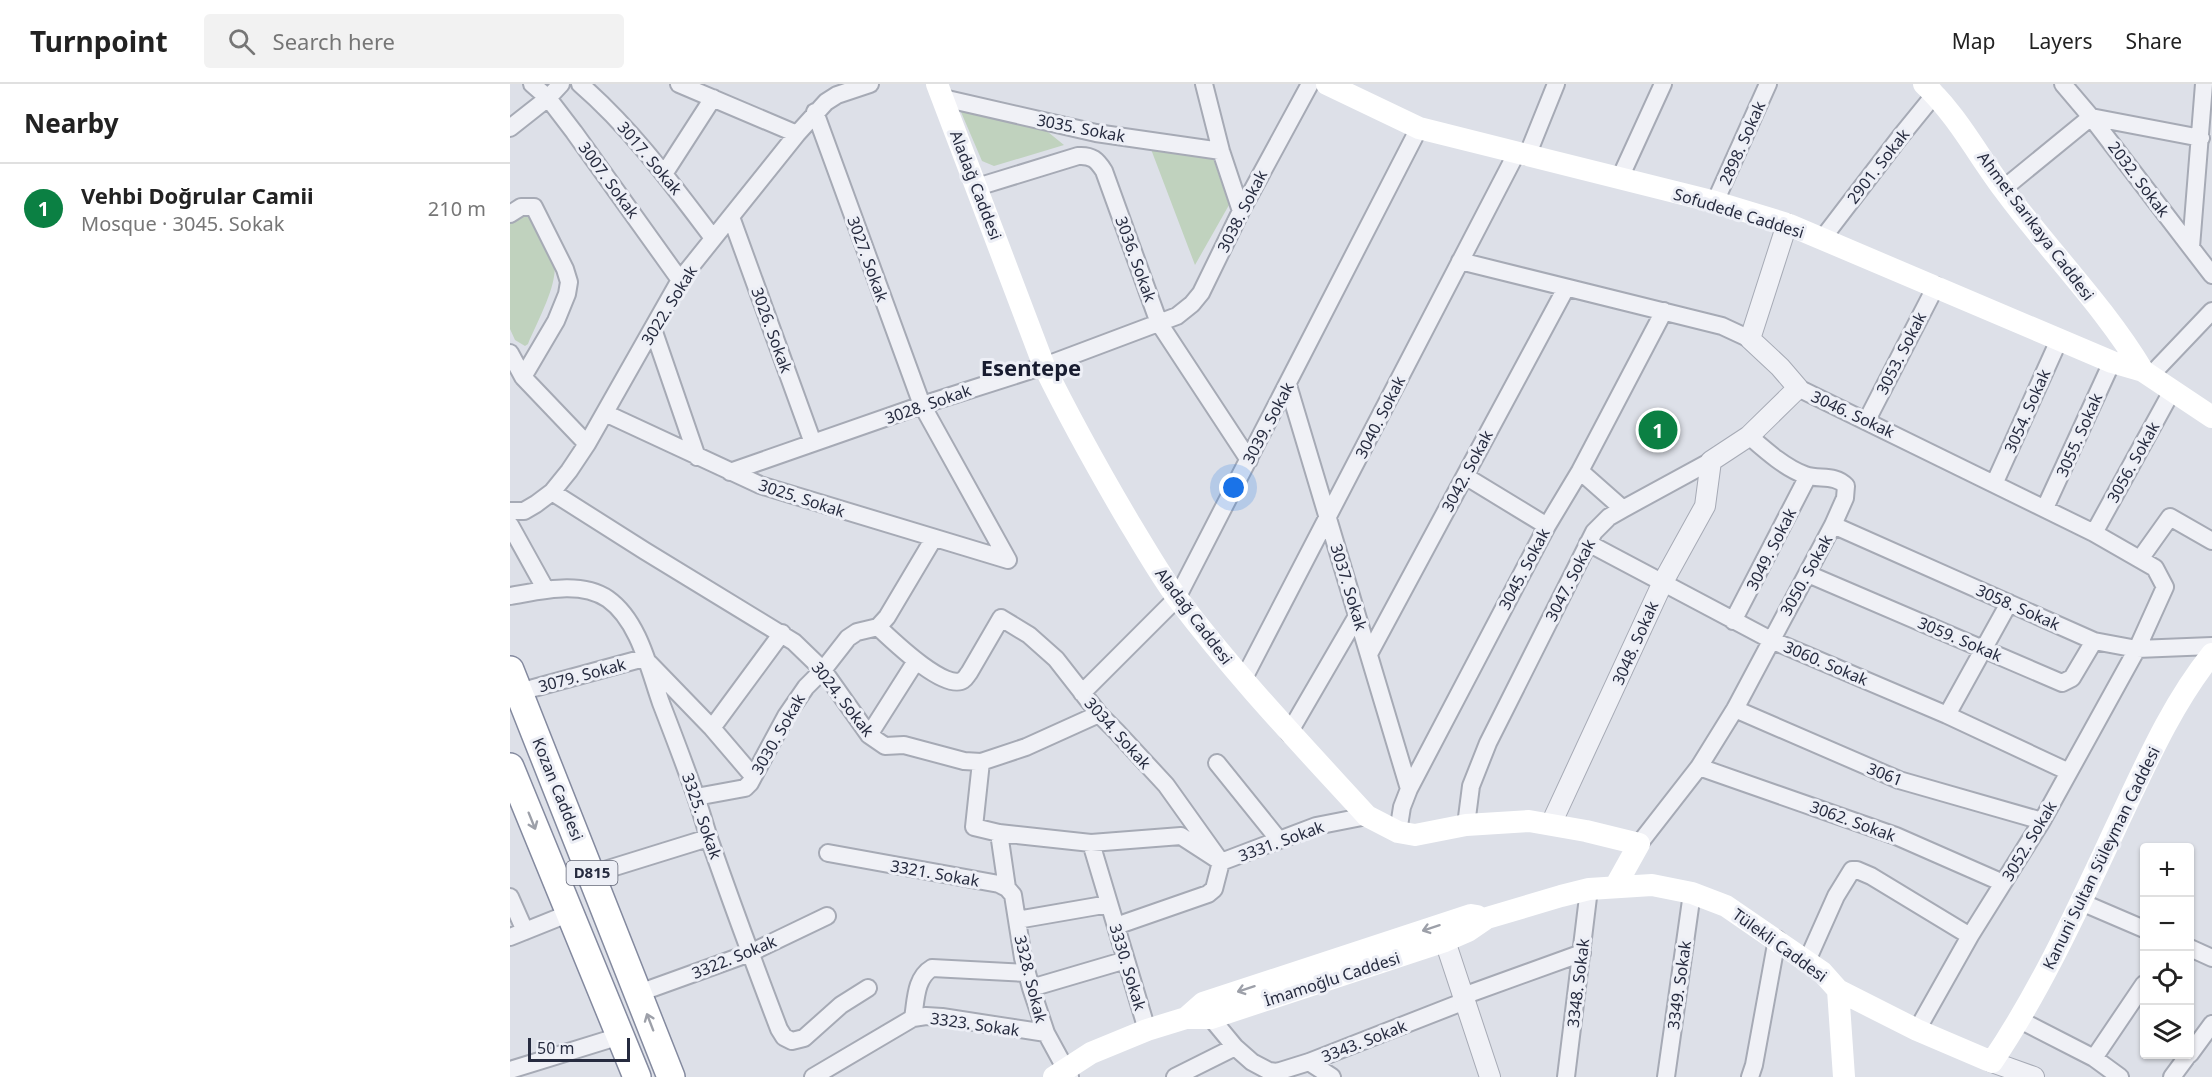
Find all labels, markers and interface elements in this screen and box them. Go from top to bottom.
search box [204,14,624,68]
text: Turnpoint [30,22,168,60]
icon: search [225,25,258,58]
text: Search here [273,26,395,56]
text: Map [1952,27,1996,55]
text: Layers [2029,27,2093,55]
text: Share [2126,27,2182,55]
street label: 2898. Sokak [1714,97,1770,188]
text: Nearby [24,105,119,141]
street label: 3035. Sokak [1035,109,1128,147]
street label: 3017. Sokak [613,117,688,200]
street label: 2901. Sokak [1842,124,1915,208]
street label: Aladağ Caddesi [945,127,1007,243]
street label: 3007. Sokak [574,137,644,223]
street label: 2032. Sokak [2103,137,2175,222]
street label: Ahmet Sarıkaya Caddesi [1973,147,2099,305]
street label: 3038. Sokak [1212,166,1272,256]
text: Vehbi Doğrular Camii [81,180,314,210]
street label: Sofudede Caddesi [1671,183,1807,243]
text: 1 [38,195,49,222]
text: 210 m [428,195,486,222]
text: Mosque · 3045. Sokak [81,210,285,237]
street label: 3027. Sokak [842,213,894,305]
street label: 3036. Sokak [1110,213,1162,305]
street label: 3022. Sokak [636,261,702,349]
street label: 3026. Sokak [746,284,798,376]
street label: 3053. Sokak [1871,308,1931,398]
district label: Esentepe [981,352,1081,382]
street label: 3054. Sokak [1999,365,2055,456]
street label: 3040. Sokak [1350,372,1410,462]
street label: 3039. Sokak [1237,378,1299,468]
street label: 3028. Sokak [882,379,974,429]
street label: 3046. Sokak [1808,385,1899,443]
street label: 3055. Sokak [2051,389,2107,480]
pin: 1 [1638,408,1678,452]
street label: 3056. Sokak [2102,417,2165,507]
street label: 3042. Sokak [1436,426,1498,516]
your location [1219,473,1248,502]
street label: 3025. Sokak [756,474,848,522]
street label: 3049. Sokak [1741,504,1801,594]
street label: 3045. Sokak [1493,524,1555,614]
street label: 3050. Sokak [1775,530,1838,620]
street label: 3047. Sokak [1540,535,1600,625]
street label: 3037. Sokak [1325,541,1373,633]
street label: Aladağ Caddesi [1150,563,1238,669]
street label: 3058. Sokak [1973,579,2064,635]
street label: 3048. Sokak [1607,597,1663,688]
street label: 3059. Sokak [1914,611,2006,667]
street label: 3060. Sokak [1780,635,1872,691]
street label: 3079. Sokak [536,653,629,697]
street label: 3024. Sokak [807,657,880,741]
street label: 3030. Sokak [746,689,810,778]
street label: 3034. Sokak [1080,692,1156,774]
street label: Kozan Caddesi [527,734,589,844]
street label: Kanuni Sultan Süleyman Caddesi [2037,743,2165,973]
street label: 3061 [1864,757,1906,791]
street label: 3325. Sokak [677,770,727,862]
street label: 3062. Sokak [1807,795,1899,847]
street label: 3052. Sokak [1996,797,2062,885]
one-way arrow [527,811,538,830]
street label: 3331. Sokak [1235,815,1327,867]
map controls [2140,843,2194,1059]
button: + [2140,843,2194,897]
street label: 3321. Sokak [889,854,981,892]
road number: D815 [566,861,617,885]
button: − [2140,897,2194,951]
street label: Tülekli Caddesi [1728,903,1832,987]
street label: 3330. Sokak [1104,921,1152,1013]
one-way arrow [1422,923,1441,934]
street label: 3322. Sokak [688,930,780,984]
street label: 3328. Sokak [1009,933,1053,1026]
street label: 3348. Sokak [1562,937,1594,1029]
street label: 3349. Sokak [1662,939,1696,1031]
street label: İmamoğlu Caddesi [1261,947,1403,1011]
button: locate [2140,951,2194,1005]
one-way arrow [1237,984,1256,995]
button: layers [2140,1005,2194,1059]
street label: 3323. Sokak [929,1007,1021,1041]
one-way arrow [644,1014,655,1032]
street label: 3343. Sokak [1318,1015,1410,1067]
scale bar [528,1035,630,1062]
text: 50 m [537,1037,574,1059]

